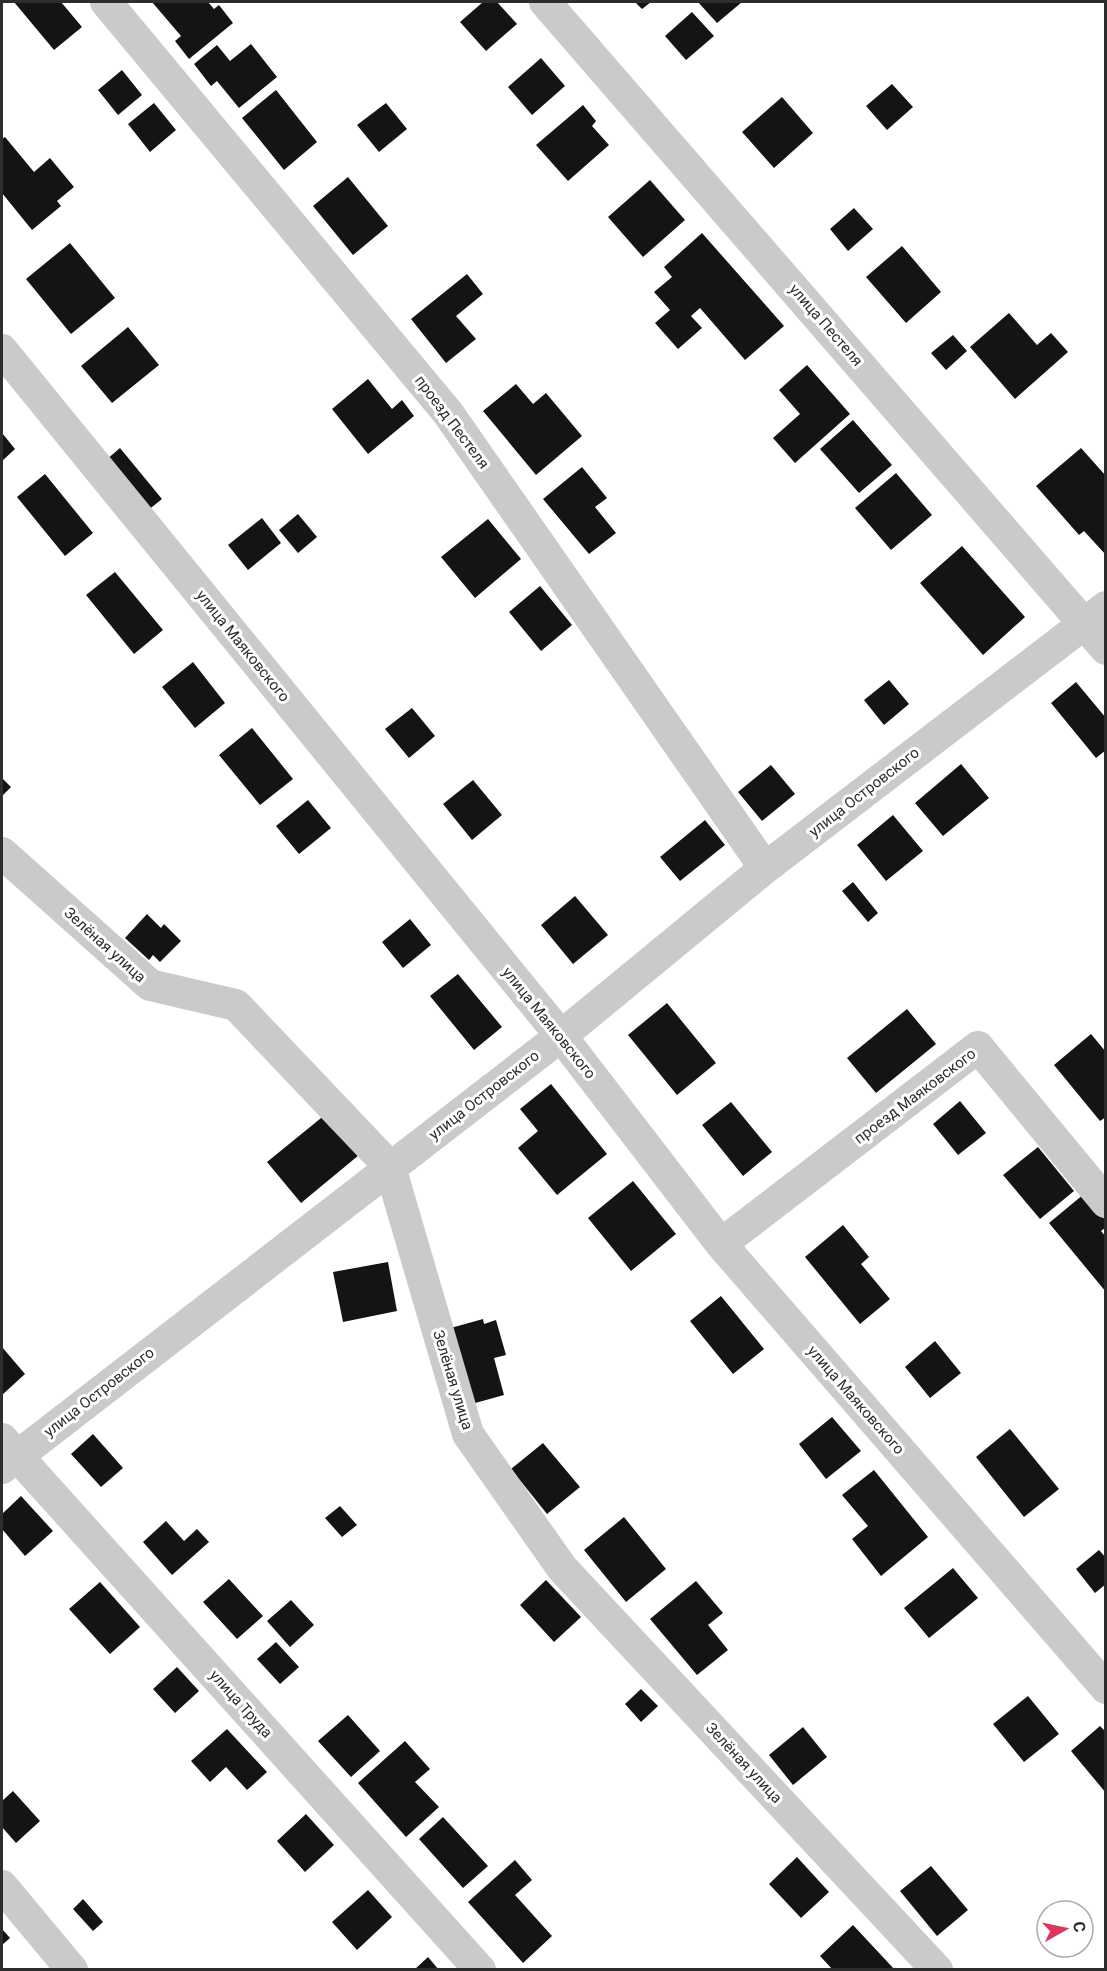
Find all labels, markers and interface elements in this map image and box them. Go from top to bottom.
street label: улица Пестеля [785,280,867,370]
street label: проезд Пестеля [411,372,493,472]
street label: улица Маяковского [192,587,294,705]
street label: улица Островского [805,743,923,841]
street label: Зелёная улица [61,904,149,986]
street label: улица Маяковского [498,964,600,1082]
street label: проезд Маяковского [851,1044,979,1148]
street label: улица Островского [425,1046,543,1144]
street label: Зелёная улица [429,1328,477,1432]
street label: улица Маяковского [804,1342,908,1458]
street label: улица Островского [40,1343,158,1441]
street label: улица Труда [206,1666,276,1742]
street label: Зелёная улица [702,1719,786,1807]
north arrow [1035,1899,1095,1959]
text: С [1069,1920,1090,1933]

